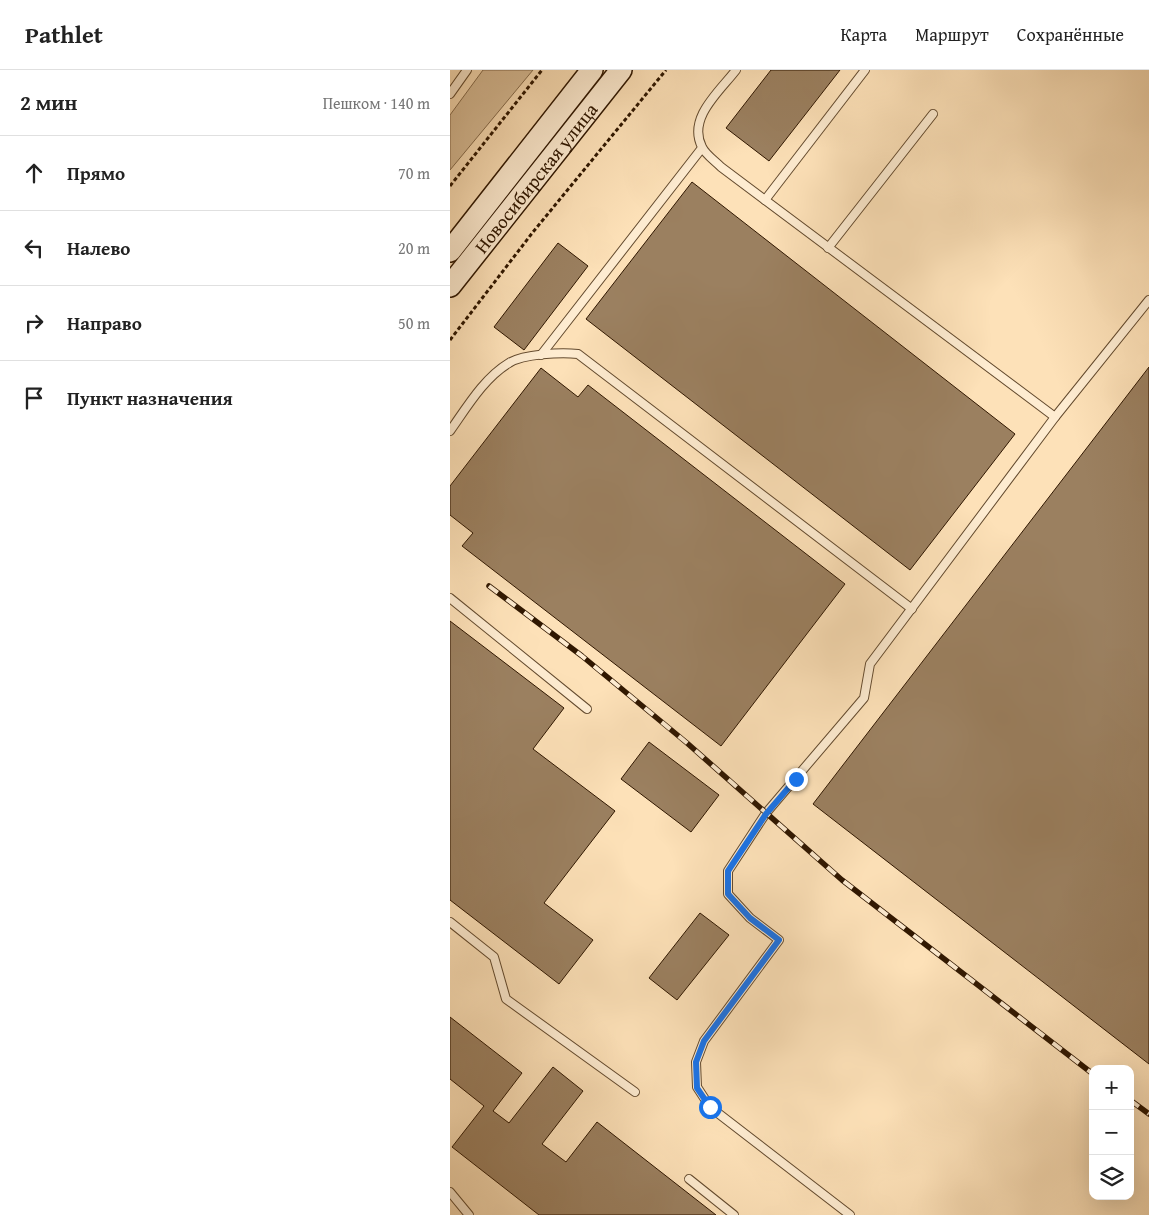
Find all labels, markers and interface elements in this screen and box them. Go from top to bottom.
text: Pathlet [25,17,103,52]
text: Карта [841,21,887,48]
text: Маршрут [915,21,989,48]
text: Сохранённые [1017,21,1124,48]
text: 2 мин [20,87,77,118]
text: Пешком · 140 m [323,91,430,115]
street label: Новосибирская улица [467,97,604,259]
icon: ahead [20,159,48,187]
text: Прямо [67,159,125,187]
text: 70 m [398,161,430,185]
icon: left [20,234,48,262]
text: Налево [67,234,130,262]
text: 20 m [398,236,430,260]
icon: right [20,309,48,337]
text: Направо [67,309,142,337]
text: 50 m [398,311,430,335]
icon: arrive [20,384,48,412]
text: Пункт назначения [67,384,233,412]
route end [785,768,808,791]
map controls [1089,1065,1134,1200]
button: + [1089,1065,1134,1110]
route start [699,1096,722,1119]
button: − [1089,1110,1134,1155]
button: layers [1089,1155,1134,1200]

